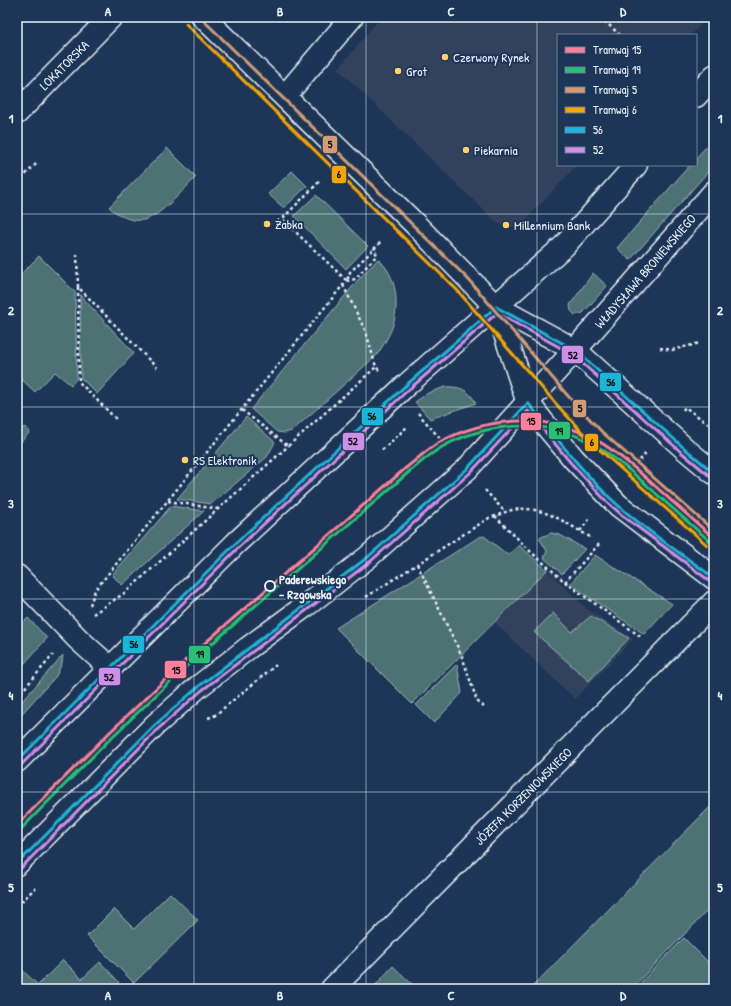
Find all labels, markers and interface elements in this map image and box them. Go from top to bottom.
text: A [105,2,112,20]
text: B [277,2,284,20]
text: C [447,2,455,20]
text: D [620,2,627,20]
legend [557,34,697,166]
street label: LOKATORSKA [35,36,93,94]
text: Tramwaj 15 [593,41,641,58]
place label: Czerwony Rynek [453,48,530,66]
marker: Czerwony Rynek [440,52,450,62]
text: Tramwaj 19 [593,61,641,78]
place label: Grot [406,62,427,80]
marker: Grot [393,66,403,76]
text: Tramwaj 5 [593,81,637,98]
text: Tramwaj 6 [593,101,637,118]
text: 1 [9,109,14,127]
text: 1 [718,109,723,127]
text: 56 [593,121,603,138]
line badge: 5 [322,135,338,154]
text: 5 [328,137,333,151]
place label: Piekarnia [474,141,518,159]
text: 52 [593,141,604,158]
marker: Piekarnia [461,145,471,155]
line badge: 6 [331,165,347,184]
text: 6 [337,167,342,181]
street label: WŁADYSŁAWA BRONIEWSKIEGO [590,210,700,332]
place label: Żabka [275,215,303,233]
place label: Millennium Bank [514,216,591,234]
marker: Żabka [262,219,272,229]
marker: Millennium Bank [501,220,511,230]
text: 2 [8,301,15,319]
text: 2 [717,301,724,319]
line badge: 52 [561,345,584,364]
text: 52 [568,348,579,362]
line badge: 56 [599,372,622,392]
text: 56 [606,375,616,389]
line badge: 5 [572,399,587,418]
text: 5 [578,401,583,415]
line badge: 56 [361,407,384,426]
text: 56 [367,409,377,423]
line badge: 15 [520,412,542,431]
text: 15 [527,414,536,428]
line badge: 19 [548,421,571,440]
text: 19 [555,424,563,438]
line badge: 52 [342,432,365,451]
line badge: 6 [584,433,599,452]
text: 52 [348,434,359,448]
text: 6 [590,435,595,449]
place label: RS Elektronik [193,451,257,469]
marker: RS Elektronik [180,455,190,465]
text: 3 [8,494,14,512]
text: 3 [717,494,723,512]
place label: Paderewskiego - Rzgowska [279,570,347,604]
marker: Paderewskiego - Rzgowska [264,580,276,592]
line badge: 56 [122,635,145,654]
text: 56 [129,637,139,651]
line badge: 19 [188,645,211,664]
text: 19 [196,647,204,661]
line badge: 15 [164,660,187,679]
text: 15 [172,663,181,677]
line badge: 52 [98,667,121,686]
text: 52 [104,670,115,684]
text: 4 [9,686,14,704]
text: 4 [718,686,723,704]
street label: JÓZEFA KORZENIOWSKIEGO [470,743,576,849]
text: 5 [8,878,14,896]
text: 5 [717,878,723,896]
text: A [105,986,112,1004]
text: B [277,986,284,1004]
text: C [447,986,455,1004]
text: D [620,986,627,1004]

